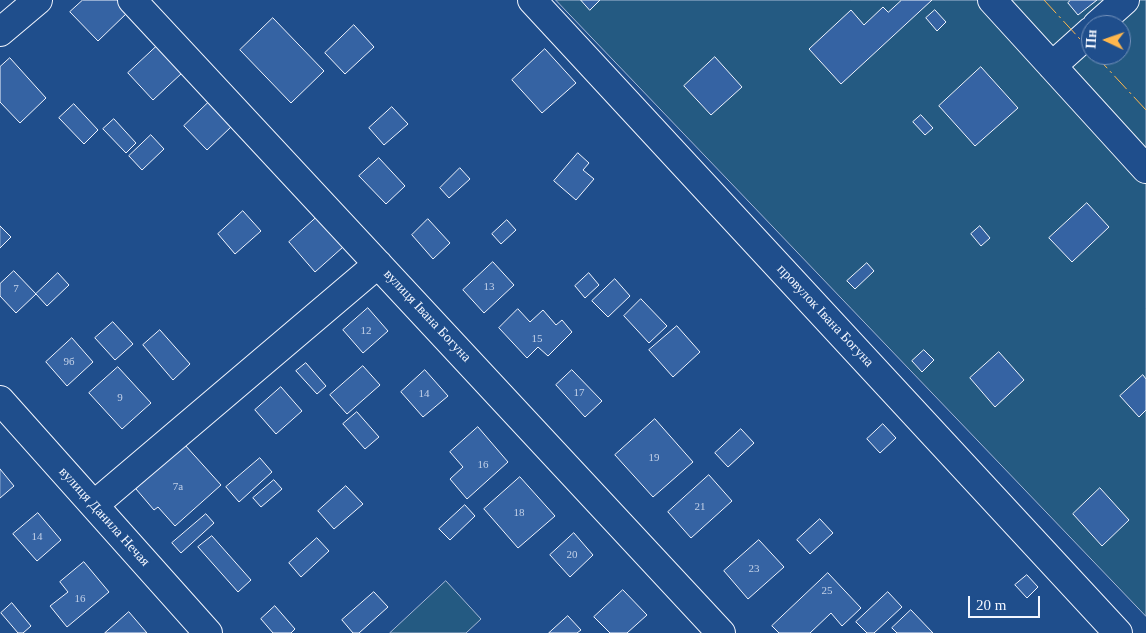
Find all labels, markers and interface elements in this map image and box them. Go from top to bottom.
north arrow [1081,15,1131,65]
text: Пн [1084,29,1100,49]
street label: провулок Івана Богуна [773,261,877,371]
street label: вулиця Івана Богуна [380,266,474,366]
house number: 13 [484,280,494,294]
house number: 7 [13,282,19,296]
house number: 12 [361,324,372,338]
house number: 15 [532,332,542,346]
house number: 9б [63,355,75,369]
house number: 17 [574,386,584,400]
house number: 14 [418,387,429,401]
house number: 9 [117,391,123,405]
house number: 19 [649,451,660,465]
house number: 16 [478,458,488,472]
street label: вулиця Данила Нечая [55,464,153,570]
house number: 7а [173,480,183,494]
house number: 21 [694,500,706,514]
house number: 18 [514,506,524,520]
house number: 14 [32,530,42,544]
house number: 20 [566,548,578,562]
house number: 23 [749,562,760,576]
house number: 25 [822,584,832,598]
scale bar [971,586,1044,618]
house number: 16 [74,592,86,606]
text: 20 m [976,597,1006,613]

